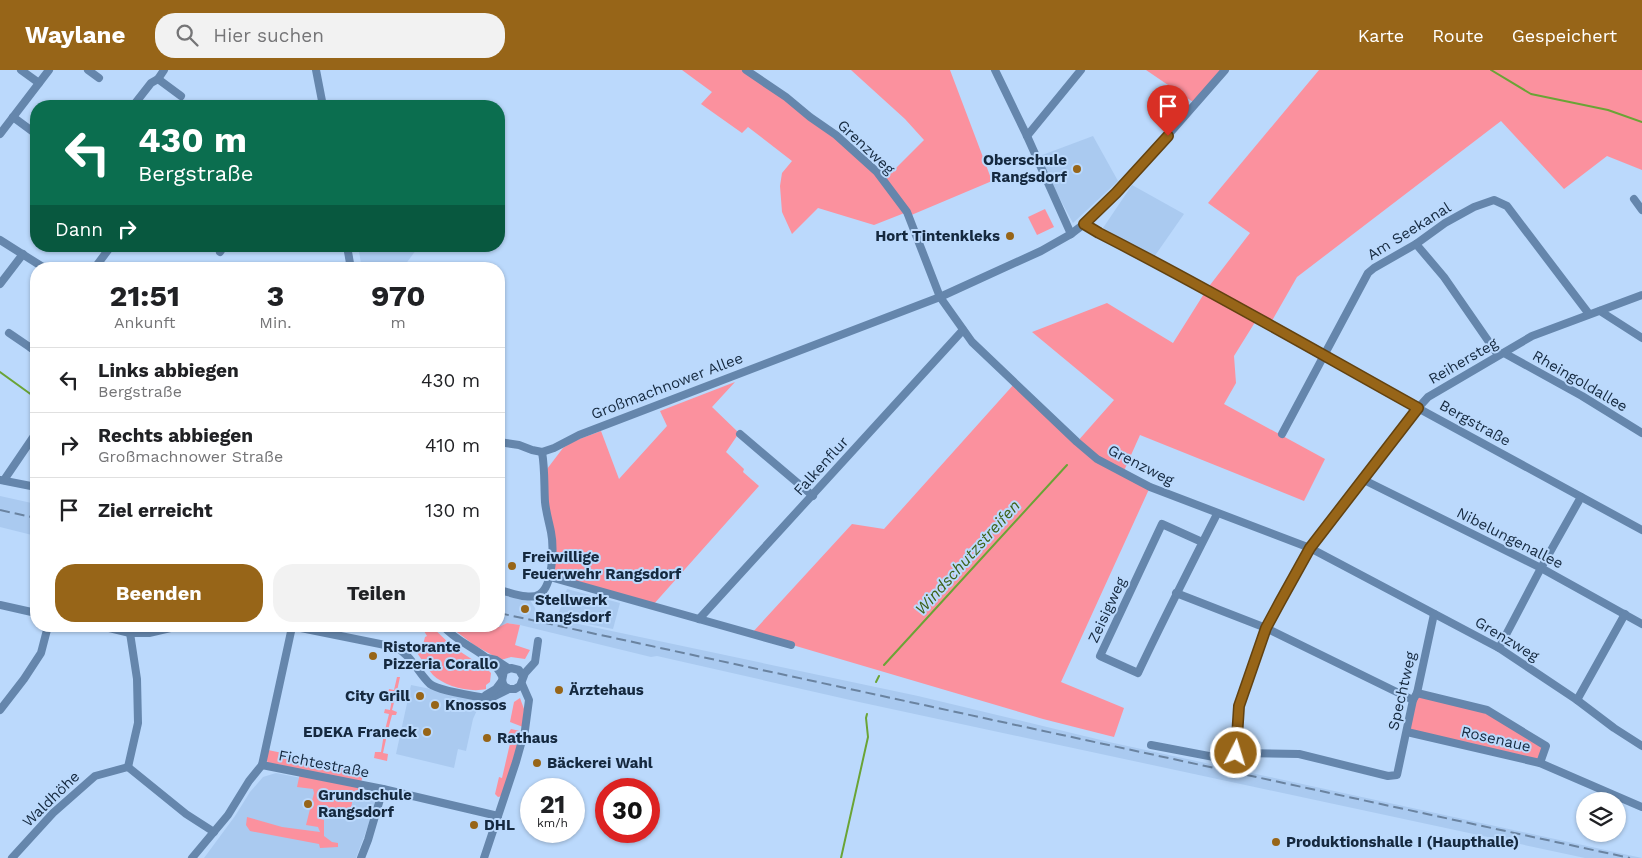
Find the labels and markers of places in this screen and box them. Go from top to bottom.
pin [1147,85,1189,136]
place label: Oberschule Rangsdorf [983,151,1068,186]
marker: Oberschule Rangsdorf [1071,163,1083,175]
place label: Hort Tintenkleks [875,227,1000,245]
marker: Hort Tintenkleks [1004,230,1016,242]
place label: Freiwillige Feuerwehr Rangsdorf [522,548,682,583]
marker: Freiwillige Feuerwehr Rangsdorf [506,560,518,572]
place label: Stellwerk Rangsdorf [535,591,612,626]
marker: Stellwerk Rangsdorf [519,603,531,615]
place label: Ristorante Pizzeria Corallo [383,638,498,673]
marker: Ristorante Pizzeria Corallo [367,650,379,662]
place label: Ärztehaus [569,681,644,699]
marker: Ärztehaus [553,684,565,696]
place label: City Grill [345,687,410,705]
marker: City Grill [414,690,426,702]
place label: Knossos [445,696,507,714]
marker: Knossos [429,699,441,711]
place label: EDEKA Franeck [303,723,418,741]
marker: EDEKA Franeck [421,726,433,738]
place label: Rathaus [497,729,558,747]
marker: Rathaus [481,732,493,744]
place label: Bäckerei Wahl [547,754,653,772]
marker: Bäckerei Wahl [531,757,543,769]
place label: Grundschule Rangsdorf [318,786,412,821]
marker: Grundschule Rangsdorf [302,798,314,810]
place label: DHL [484,816,515,834]
marker: DHL [468,819,480,831]
place label: Produktionshalle I (Haupthalle) [1286,833,1519,851]
marker: Produktionshalle I (Haupthalle) [1270,836,1282,848]

